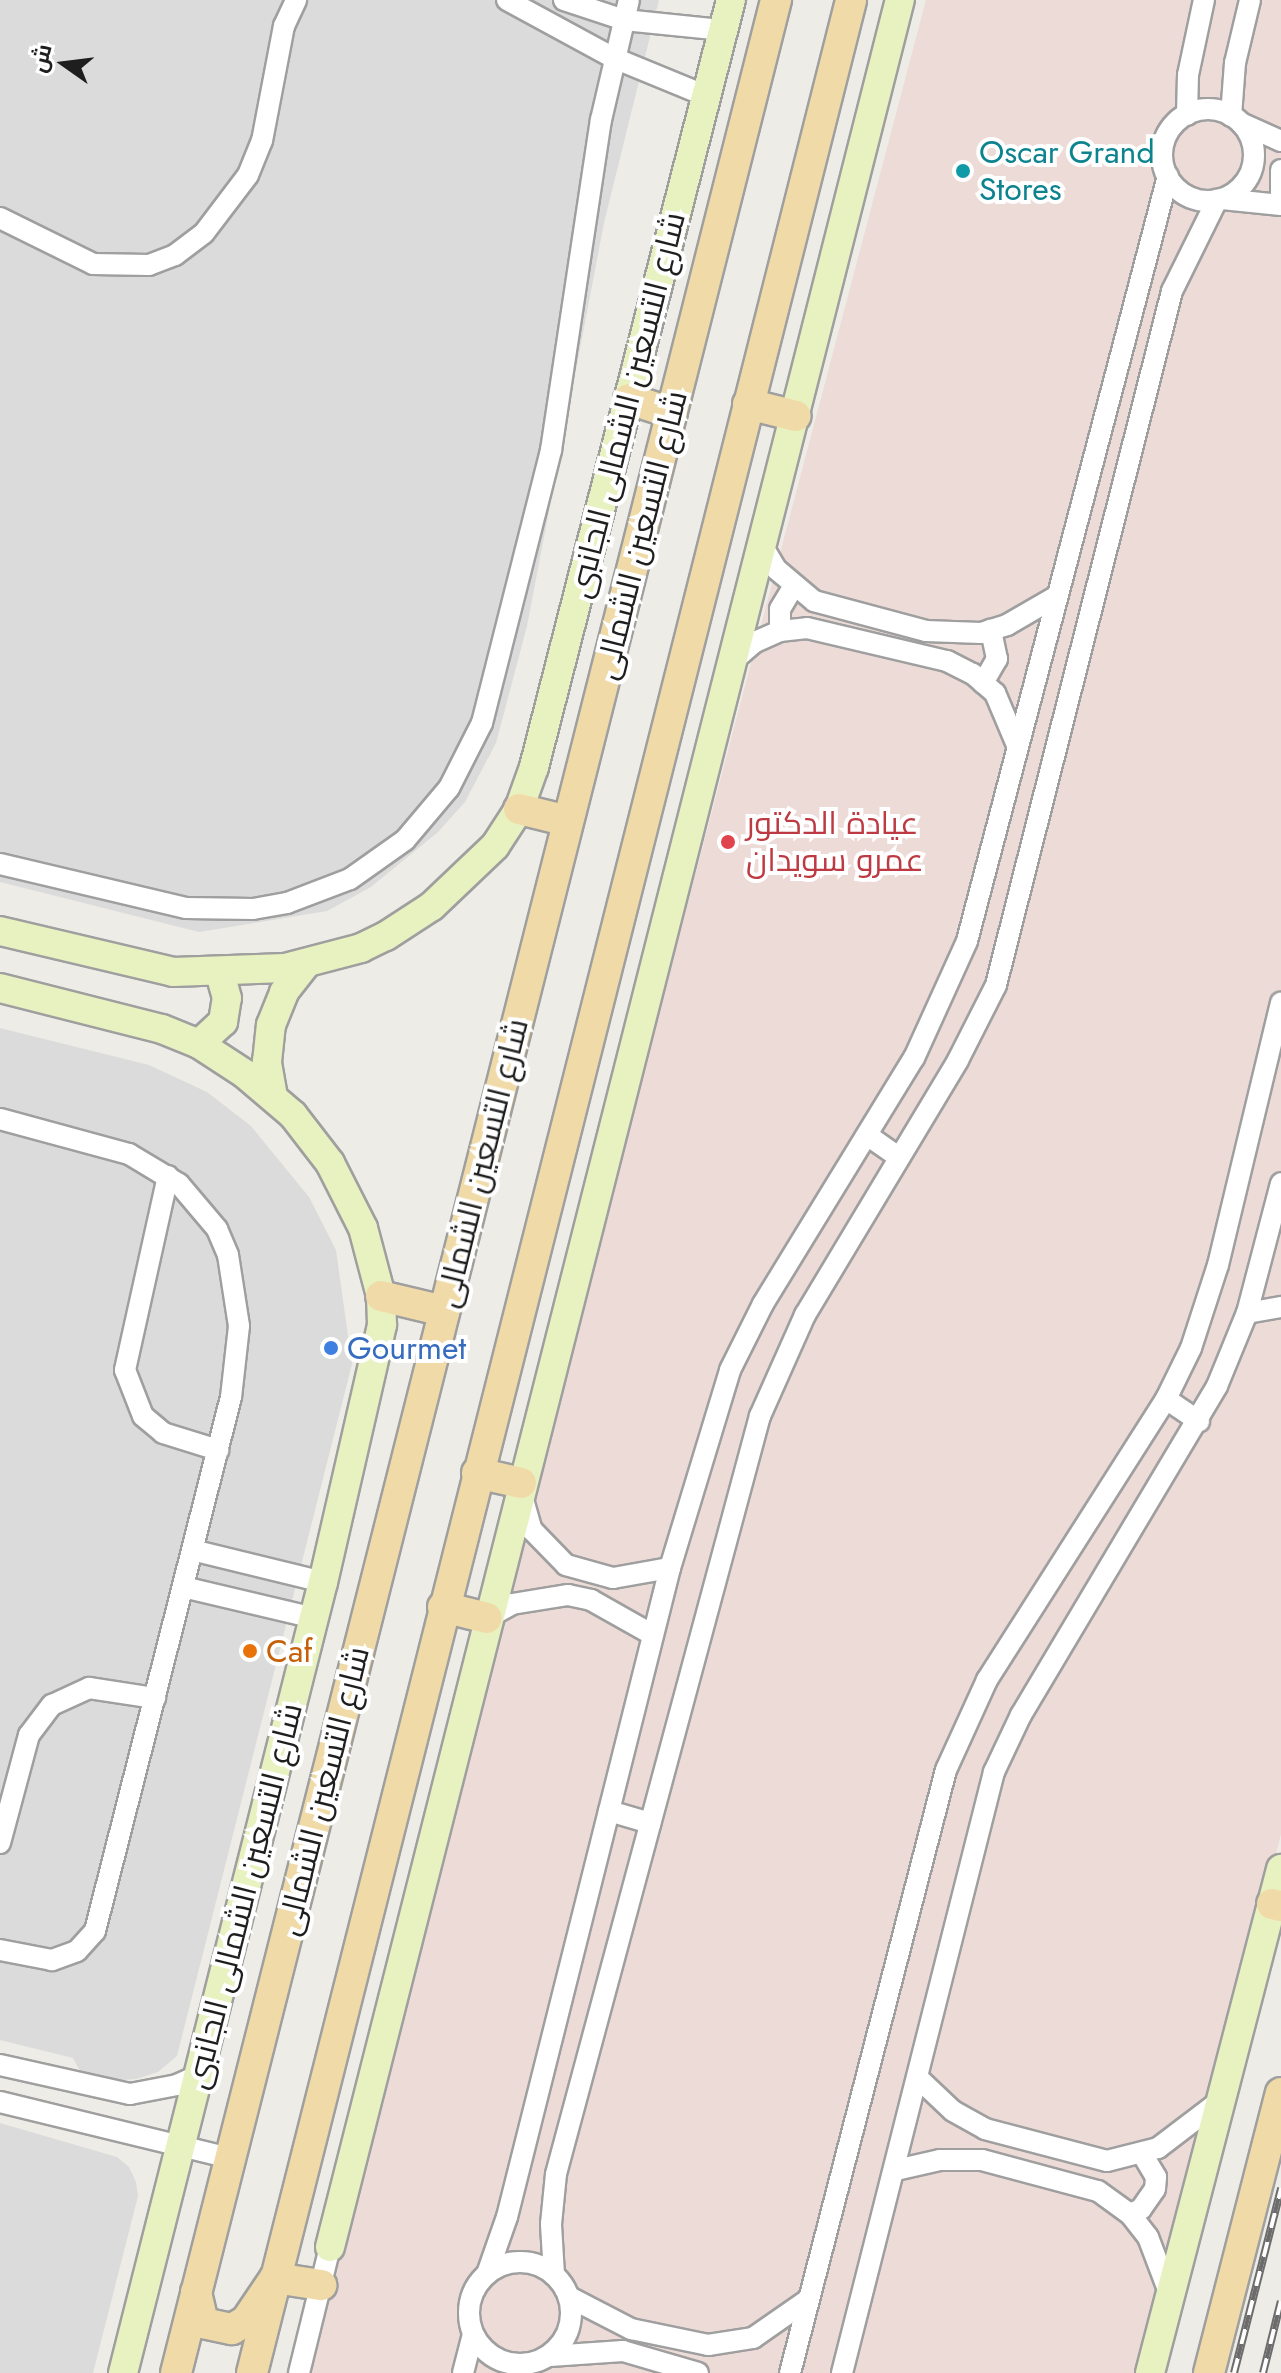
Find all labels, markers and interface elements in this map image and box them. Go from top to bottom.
north arrow [24,24,104,104]
text: ش [22,41,60,76]
place label: Oscar Grand Stores [979,134,1155,209]
marker: Oscar Grand Stores [954,162,972,180]
street label: شارع التسعين الشمالى الجانبى [560,208,694,602]
street label: شارع التسعين الشمالى [587,387,695,683]
place label: عيادة الدكتور عمرو سويدان [746,805,924,880]
marker: عيادة الدكتور عمرو سويدان [717,831,739,853]
street label: شارع التسعين الشمالى [428,1015,536,1311]
place label: Gourmet [347,1329,466,1367]
marker: Gourmet [322,1339,340,1357]
place label: Caf [266,1632,312,1670]
marker: Caf [241,1642,259,1660]
street label: شارع التسعين الشمالى [269,1643,377,1939]
street label: شارع التسعين الشمالى الجانبى [177,1699,311,2093]

